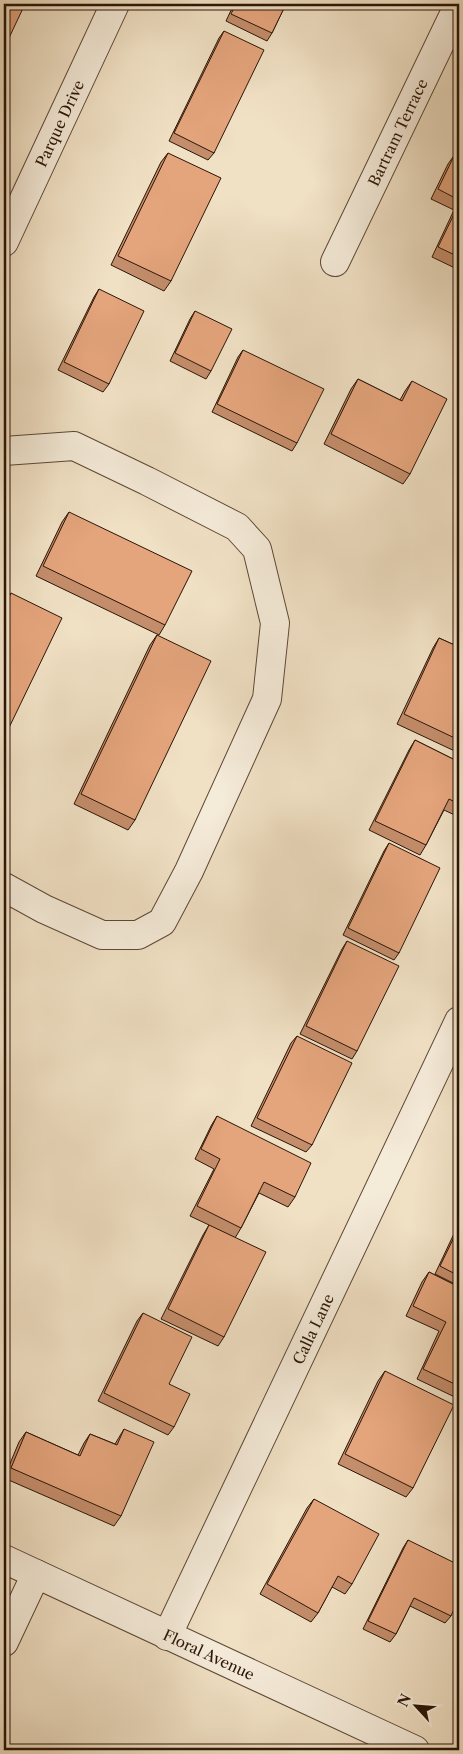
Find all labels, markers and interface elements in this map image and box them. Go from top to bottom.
street label: Bartram Terrace [364,75,431,189]
street label: Parque Drive [31,77,88,170]
street label: Calla Lane [288,1291,338,1367]
street label: Floral Avenue [160,1625,258,1684]
north arrow [390,1682,440,1732]
text: N [394,1691,415,1710]

